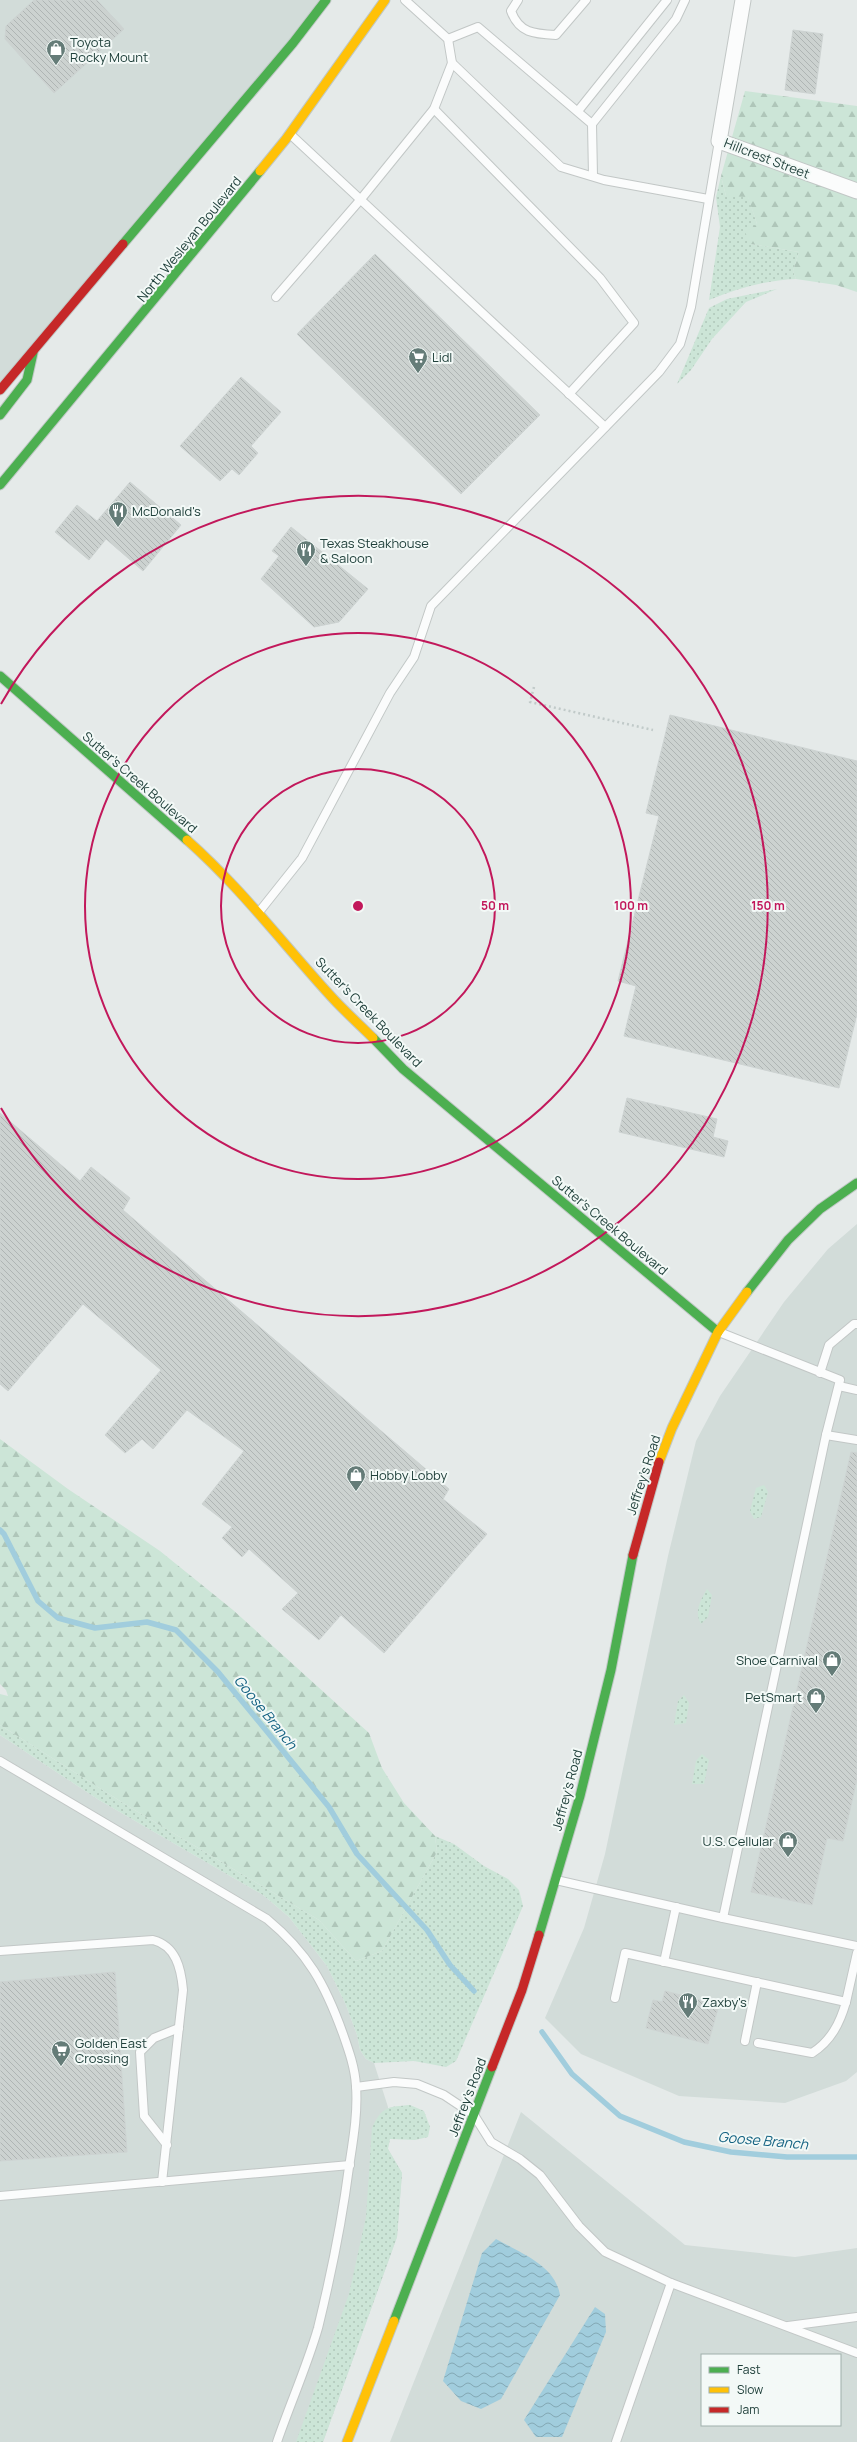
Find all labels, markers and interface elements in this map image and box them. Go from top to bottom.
place label: Toyota Rocky Mount [70,33,148,66]
shop icon: Toyota Rocky Mount [45,38,67,66]
street label: Hillcrest Street [722,133,812,183]
street label: North Wesleyan Boulevard [133,172,245,306]
supermarket icon: Lidl [407,346,429,374]
place label: Lidl [432,348,452,366]
restaurant icon: McDonald's [107,500,129,528]
place label: McDonald's [132,502,201,520]
place label: Texas Steakhouse & Saloon [320,534,429,567]
restaurant icon: Texas Steakhouse & Saloon [295,539,317,567]
street label: Sutter's Creek Boulevard [79,727,201,837]
text: 50 m [481,897,509,914]
text: 100 m [614,897,648,914]
text: 150 m [751,897,785,914]
centre of rings [351,899,365,913]
street label: Sutter's Creek Boulevard [312,953,426,1071]
street label: Sutter's Creek Boulevard [548,1171,672,1279]
street label: Jeffrey's Road [622,1433,664,1517]
shop icon: Hobby Lobby [345,1464,367,1492]
place label: Hobby Lobby [370,1466,447,1484]
shop icon: Shoe Carnival [821,1649,843,1677]
place label: Shoe Carnival [736,1651,818,1669]
water label: Goose Branch [230,1671,302,1754]
shop icon: PetSmart [805,1686,827,1714]
place label: PetSmart [745,1688,802,1706]
street label: Jeffrey's Road [548,1747,586,1833]
shop icon: U.S. Cellular [777,1830,799,1858]
place label: U.S. Cellular [703,1832,774,1850]
restaurant icon: Zaxby's [677,1991,699,2019]
place label: Zaxby's [702,1993,747,2011]
place label: Golden East Crossing [75,2034,147,2067]
supermarket icon: Golden East Crossing [50,2039,72,2067]
street label: Jeffrey's Road [444,2055,490,2139]
water label: Goose Branch [717,2127,809,2153]
legend [701,2354,841,2426]
text: Fast [737,2361,761,2378]
text: Slow [737,2381,763,2398]
text: Jam [737,2401,759,2418]

